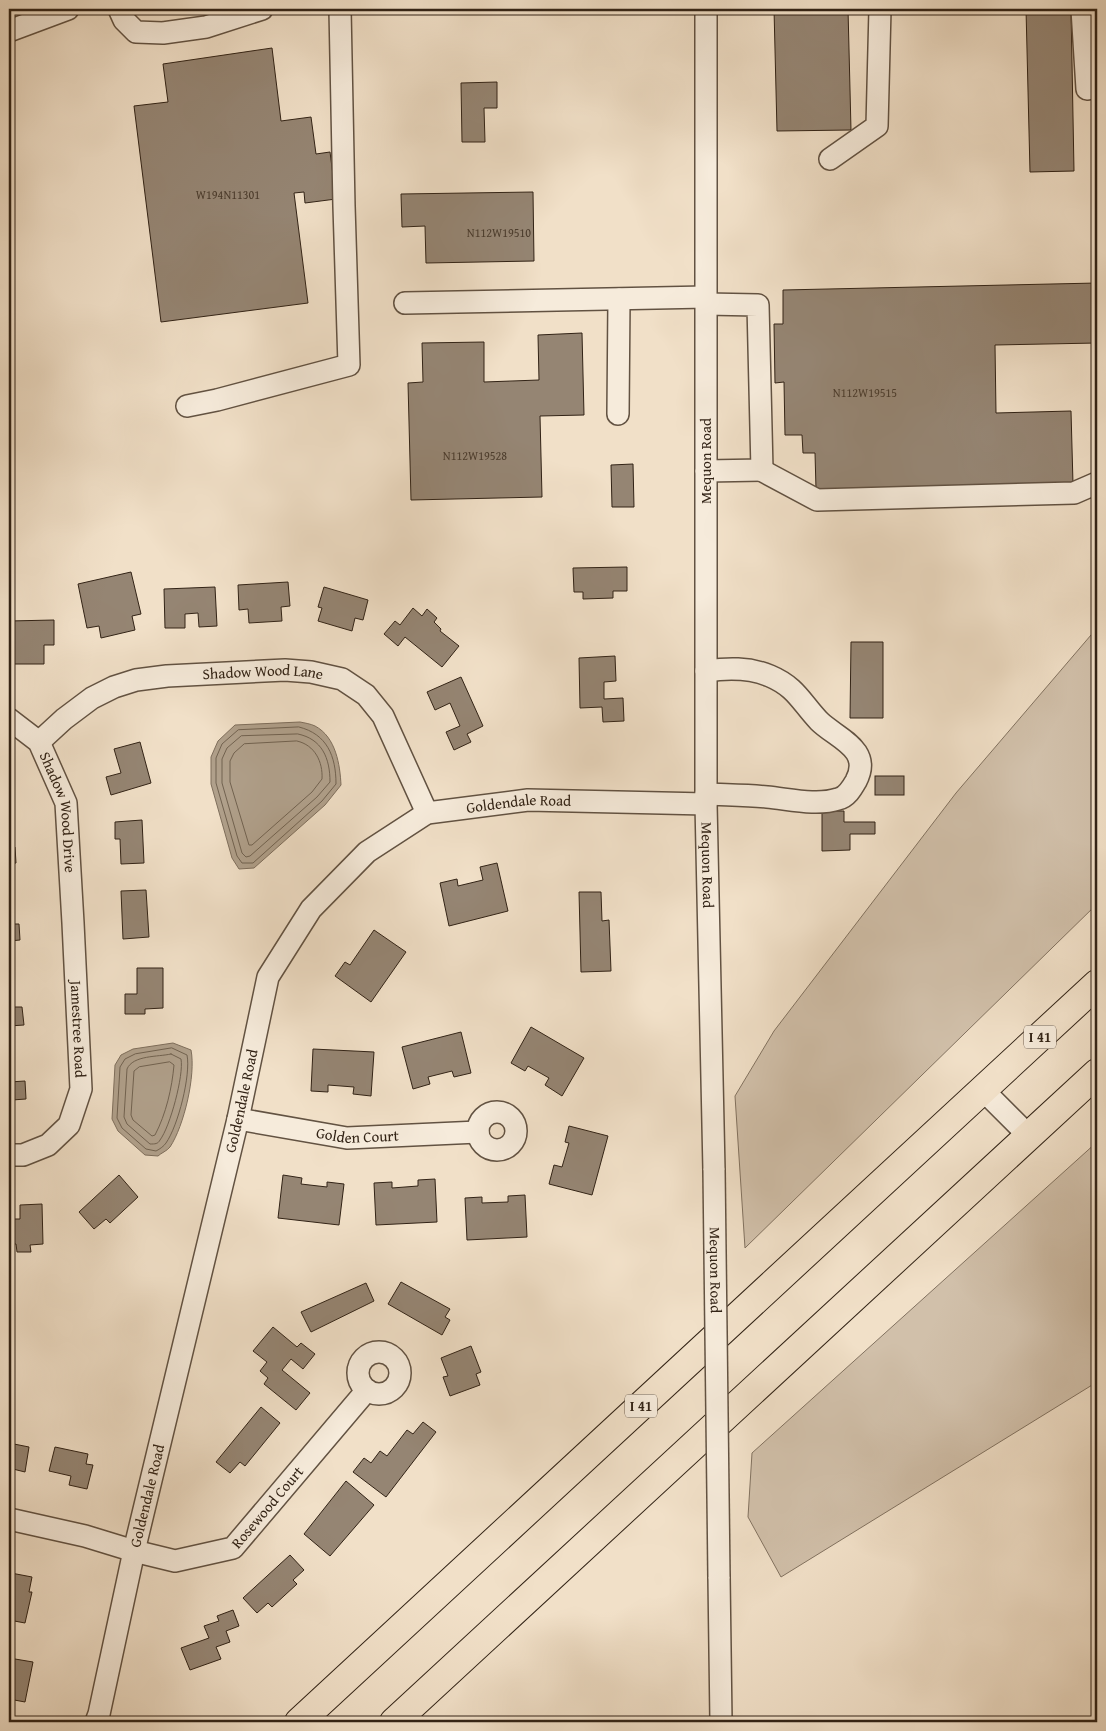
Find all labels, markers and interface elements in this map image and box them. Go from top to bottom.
house number: W194N11301 [196,186,260,203]
house number: N112W19510 [467,224,531,241]
house number: N112W19515 [833,384,897,401]
street label: Mequon Road [695,418,716,504]
house number: N112W19528 [443,447,507,464]
street label: Shadow Wood Lane [202,659,325,684]
street label: Shadow Wood Drive [35,748,81,873]
street label: Goldendale Road [465,789,571,818]
street label: Mequon Road [696,822,719,908]
street label: Jamestree Road [66,978,91,1078]
road number: I 41 [1024,1026,1056,1048]
street label: Goldendale Road [219,1047,262,1155]
street label: Golden Court [315,1122,400,1148]
street label: Mequon Road [705,1227,727,1313]
road number: I 41 [625,1394,657,1418]
street label: Goldendale Road [124,1442,169,1549]
street label: Rosewood Court [226,1461,308,1553]

